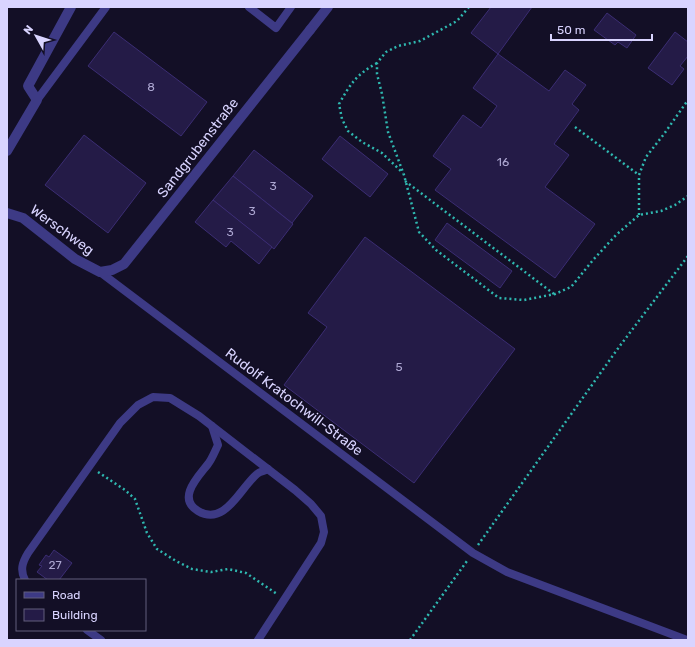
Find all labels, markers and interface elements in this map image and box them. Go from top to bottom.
north arrow [16,16,56,56]
scale bar [551,16,652,42]
text: N [21,23,36,37]
text: 50 m [557,23,585,37]
house number: 8 [147,80,155,94]
street label: Sandgrubenstraße [154,95,242,201]
house number: 16 [497,155,509,169]
house number: 3 [269,179,277,193]
street label: Werschweg [27,201,97,259]
house number: 3 [248,204,256,218]
house number: 3 [226,225,234,239]
street label: Rudolf Kratochwill-Straße [222,345,366,459]
house number: 5 [395,360,403,374]
house number: 27 [48,558,62,572]
legend [16,579,146,631]
text: Road [52,588,80,602]
text: Building [52,608,98,622]

